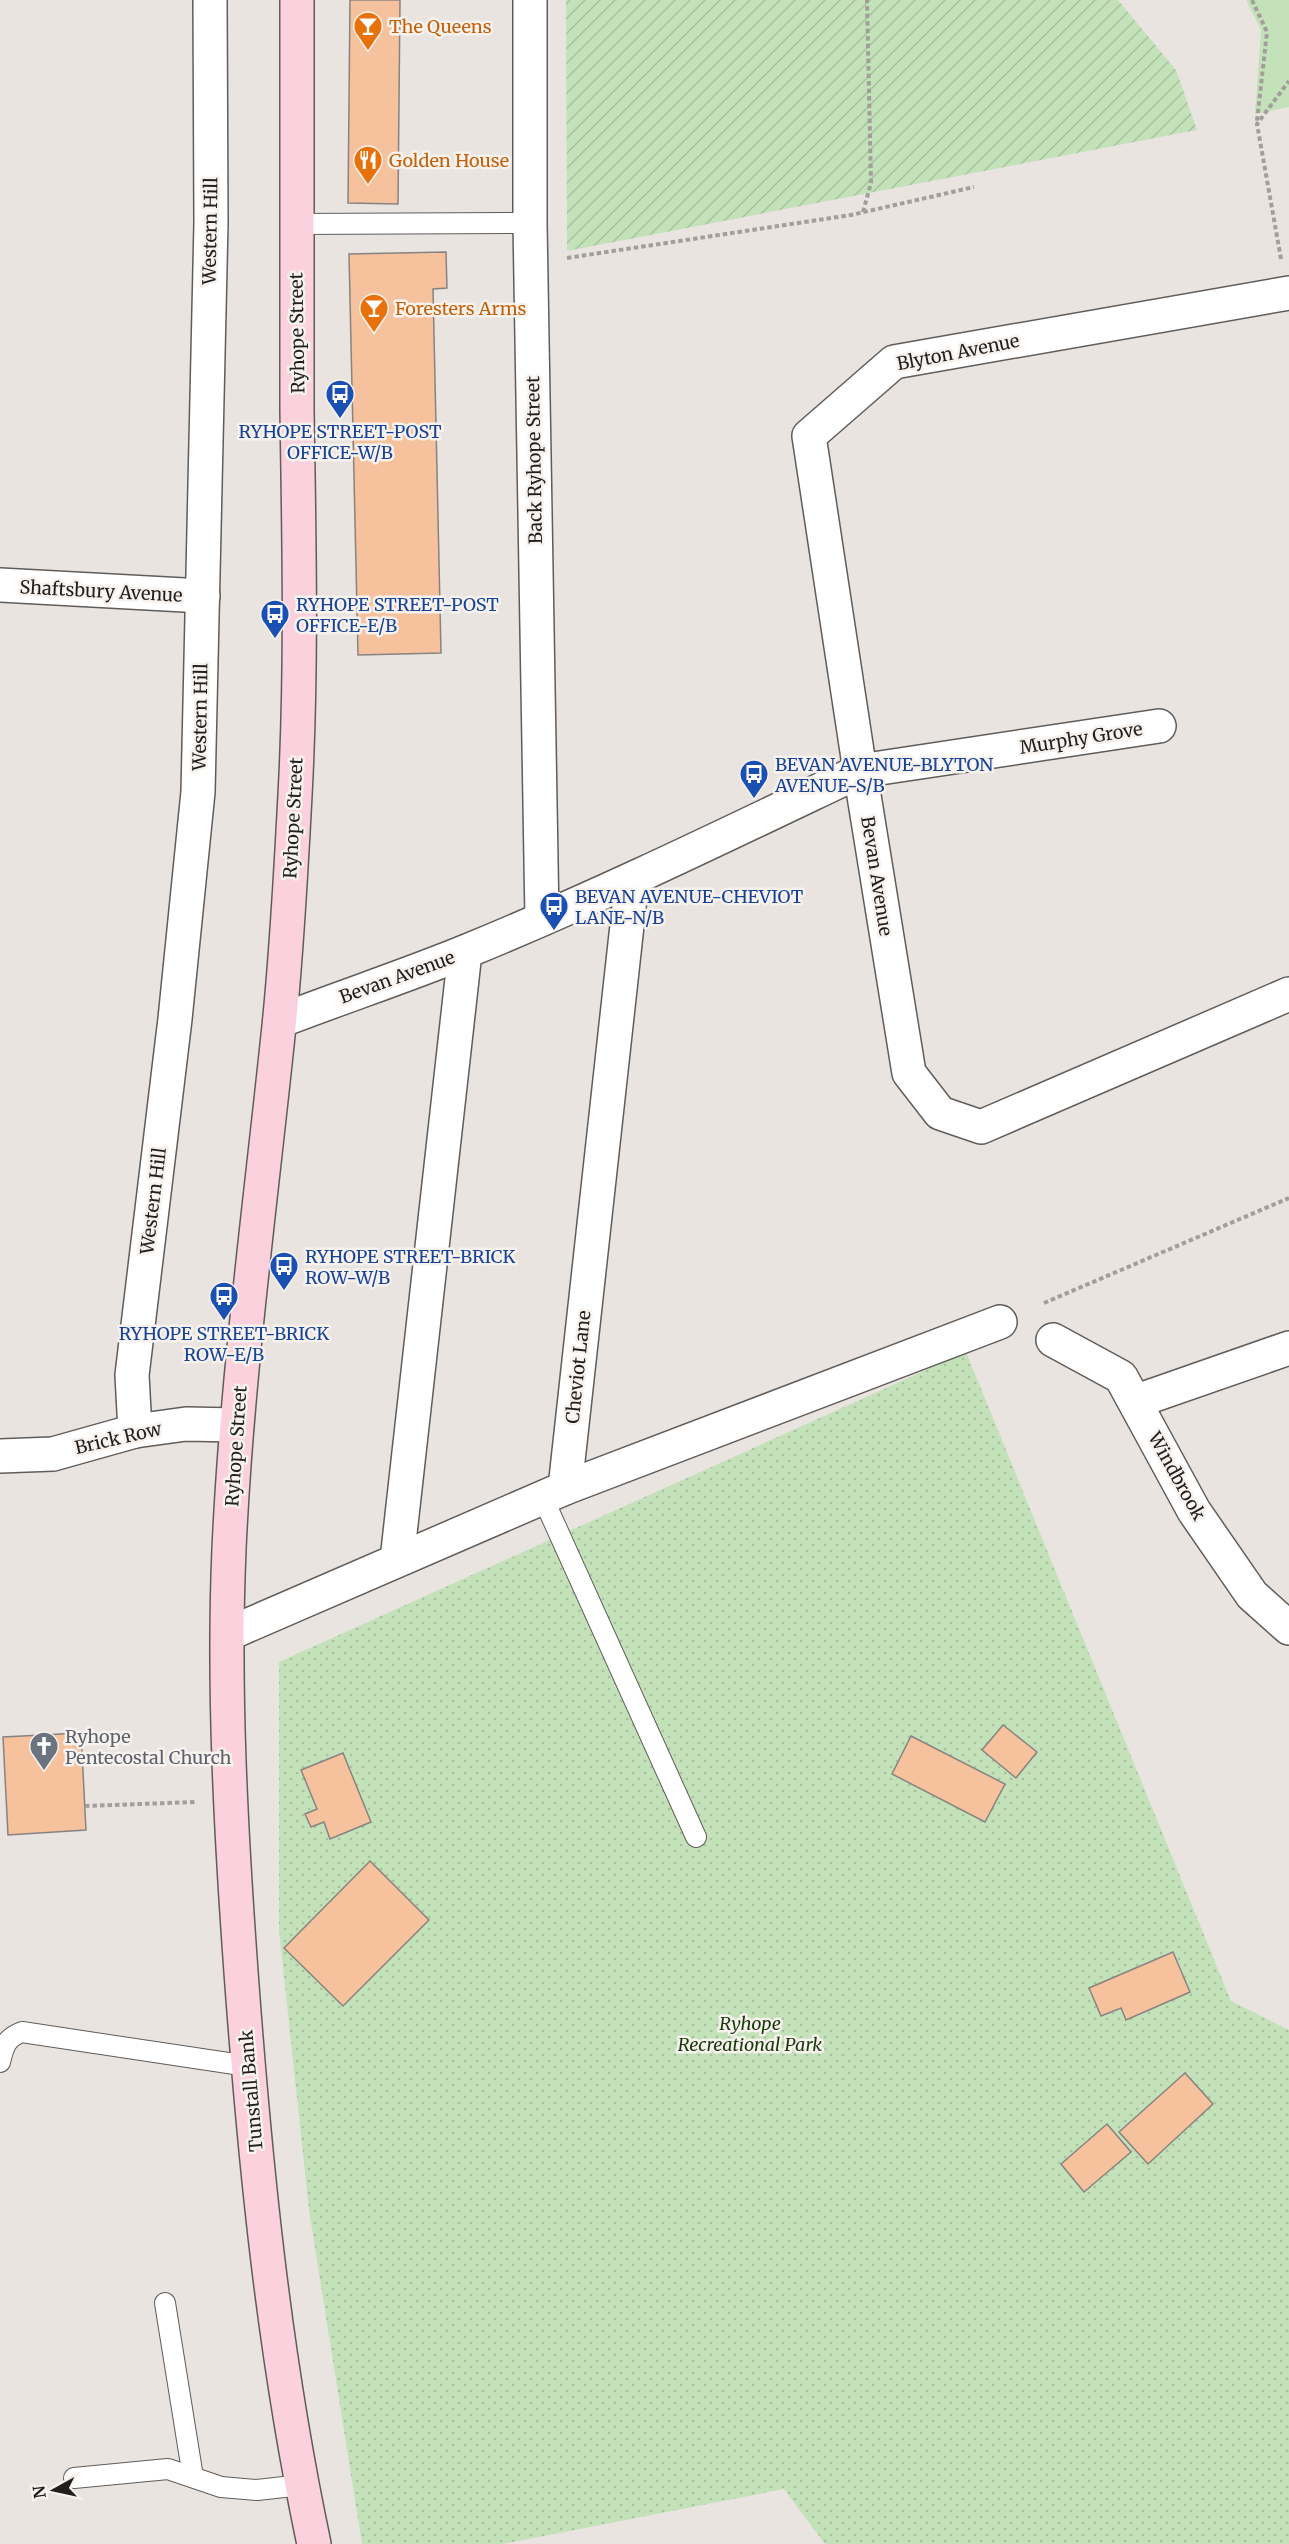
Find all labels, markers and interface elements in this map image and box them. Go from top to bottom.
bar icon: The Queens [352,10,384,52]
place label: The Queens [389,15,492,38]
restaurant icon: Golden House [352,144,384,186]
place label: Golden House [389,149,509,172]
street label: Western Hill [198,177,222,286]
street label: Ryhope Street [284,272,310,394]
bar icon: Foresters Arms [358,292,390,334]
place label: Foresters Arms [395,297,527,320]
street label: Blyton Avenue [895,329,1021,375]
street label: Back Ryhope Street [521,376,547,544]
bus stop icon: RYHOPE STREET-POST OFFICE-W/B [324,378,356,420]
place label: RYHOPE STREET-POST OFFICE-W/B [239,420,442,464]
street label: Shaftsbury Avenue [19,575,183,607]
place label: RYHOPE STREET-POST OFFICE-E/B [296,593,499,637]
bus stop icon: RYHOPE STREET-POST OFFICE-E/B [259,598,291,640]
street label: Western Hill [188,663,212,772]
street label: Murphy Grove [1018,717,1144,759]
place label: BEVAN AVENUE-BLYTON AVENUE-S/B [774,753,993,797]
street label: Ryhope Street [278,757,308,879]
bus stop icon: BEVAN AVENUE-BLYTON AVENUE-S/B [738,758,770,800]
street label: Bevan Avenue [856,814,898,938]
place label: BEVAN AVENUE-CHEVIOT LANE-N/B [575,885,804,929]
bus stop icon: BEVAN AVENUE-CHEVIOT LANE-N/B [538,890,570,932]
street label: Bevan Avenue [336,945,458,1009]
street label: Western Hill [135,1146,171,1257]
place label: RYHOPE STREET-BRICK ROW-W/B [305,1245,515,1289]
bus stop icon: RYHOPE STREET-BRICK ROW-W/B [268,1250,300,1292]
bus stop icon: RYHOPE STREET-BRICK ROW-E/B [208,1280,240,1322]
street label: Cheviot Lane [561,1309,595,1425]
place label: RYHOPE STREET-BRICK ROW-E/B [119,1322,329,1366]
street label: Ryhope Street [220,1385,252,1507]
street label: Brick Row [72,1417,164,1459]
street label: Windbrook [1143,1427,1211,1525]
place label: Ryhope Pentecostal Church [65,1725,232,1769]
church icon: Ryhope Pentecostal Church [28,1730,60,1772]
park label: Ryhope Recreational Park [678,2012,822,2056]
street label: Tunstall Bank [234,2028,268,2153]
north arrow [24,2460,84,2520]
text: N [28,2484,50,2500]

